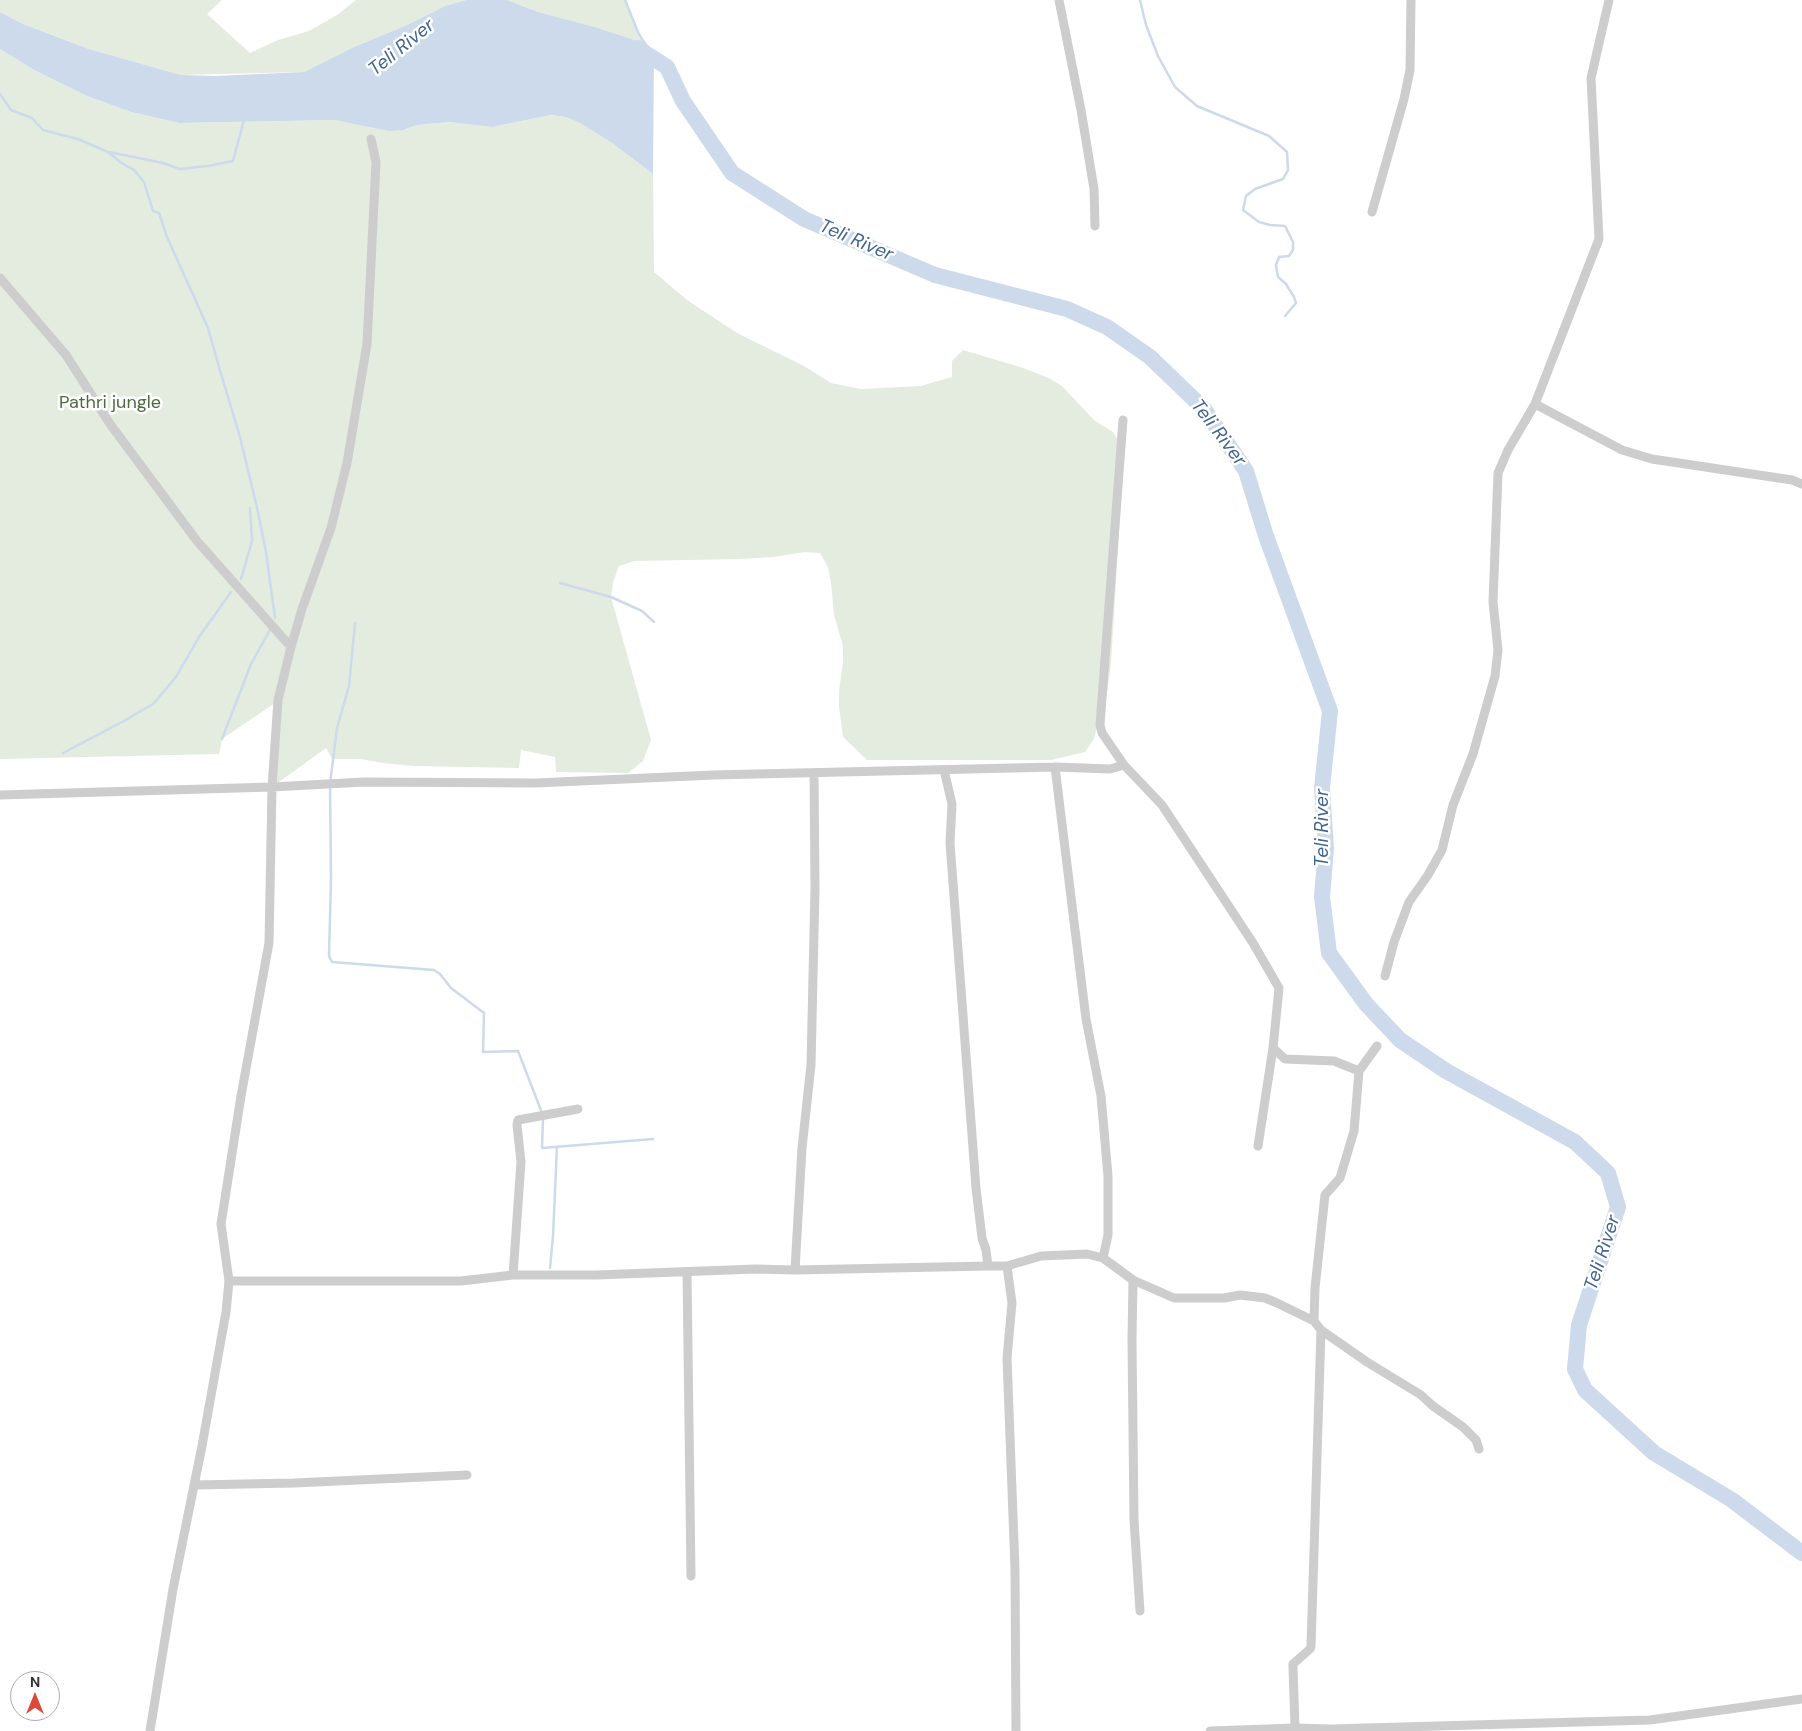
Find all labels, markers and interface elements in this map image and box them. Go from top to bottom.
water label: Teli River [365,15,439,81]
water label: Teli River [816,215,896,267]
park label: Pathri jungle [59,392,161,414]
water label: Teli River [1185,395,1251,471]
water label: Teli River [1312,789,1334,867]
water label: Teli River [1580,1212,1626,1294]
north arrow [10,1671,60,1721]
text: N [30,1673,40,1691]

